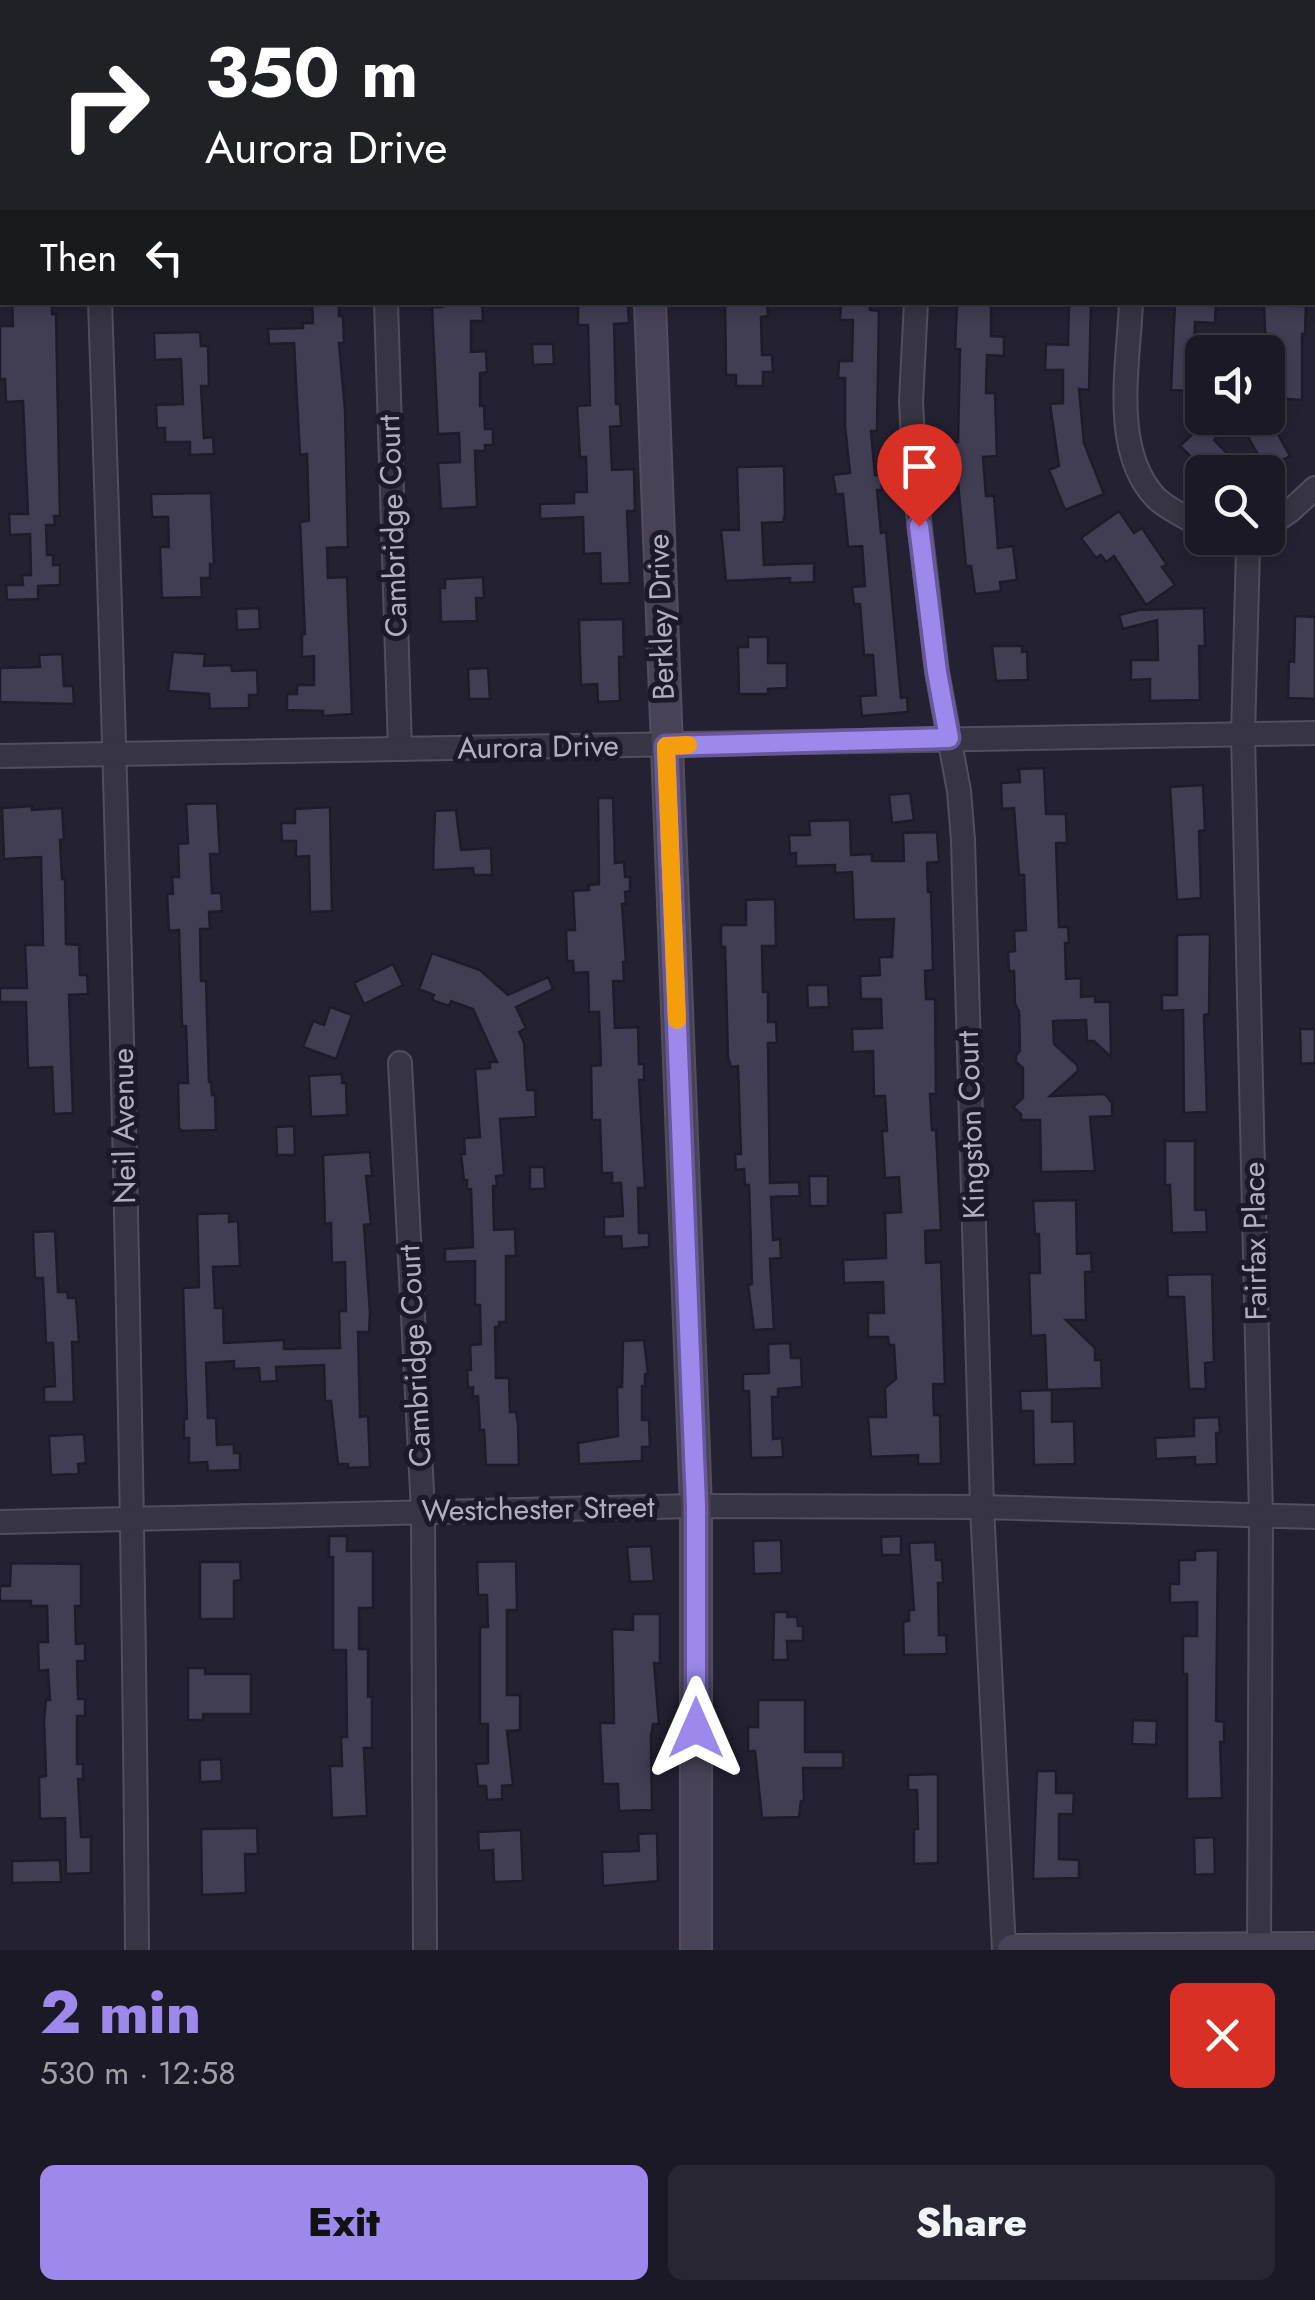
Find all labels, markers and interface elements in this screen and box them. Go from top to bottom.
text: 350 m [205,22,418,123]
icon: right [40,40,170,170]
text: Aurora Drive [205,115,447,180]
text: Then [40,230,117,285]
icon: left [137,230,192,285]
map controls [1185,335,1285,555]
button: sound [1185,335,1285,435]
street label: Cambridge Court [367,413,418,638]
pin [877,424,962,527]
icon: arrive [892,439,947,494]
button: search [1185,455,1285,555]
street label: Berkley Drive [636,533,685,701]
street label: Aurora Drive [457,724,619,769]
street label: Kingston Court [946,1029,995,1220]
street label: Neil Avenue [101,1048,146,1204]
street label: Fairfax Place [1232,1161,1277,1321]
street label: Cambridge Court [387,1243,442,1468]
street label: Westchester Street [421,1485,656,1532]
position arrow [644,1676,748,1780]
text: 2 min [40,1969,201,2056]
button: close [1170,1983,1275,2088]
text: 530 m · 12:58 [40,2050,236,2096]
button: Exit [40,2165,648,2280]
button: Share [668,2165,1275,2280]

